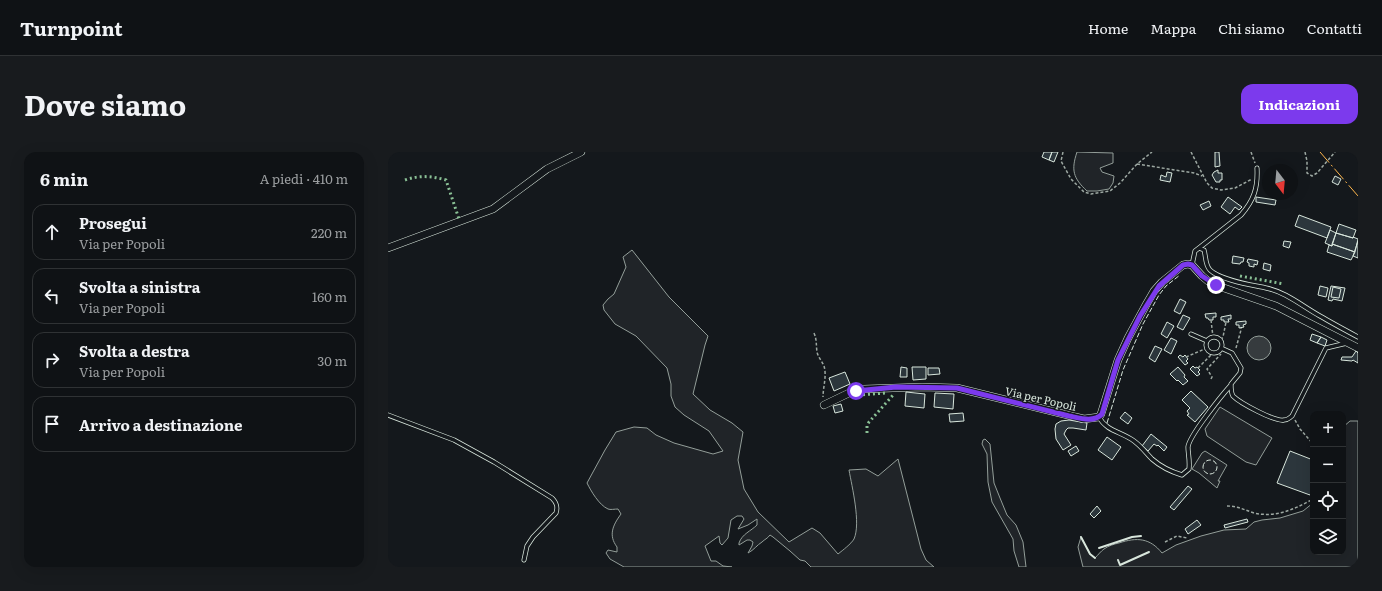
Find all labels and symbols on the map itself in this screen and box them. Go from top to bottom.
north arrow [1262,164,1298,200]
route end [1207,276,1225,294]
route start [847,382,865,400]
street label: Via per Popoli [1004,382,1079,414]

